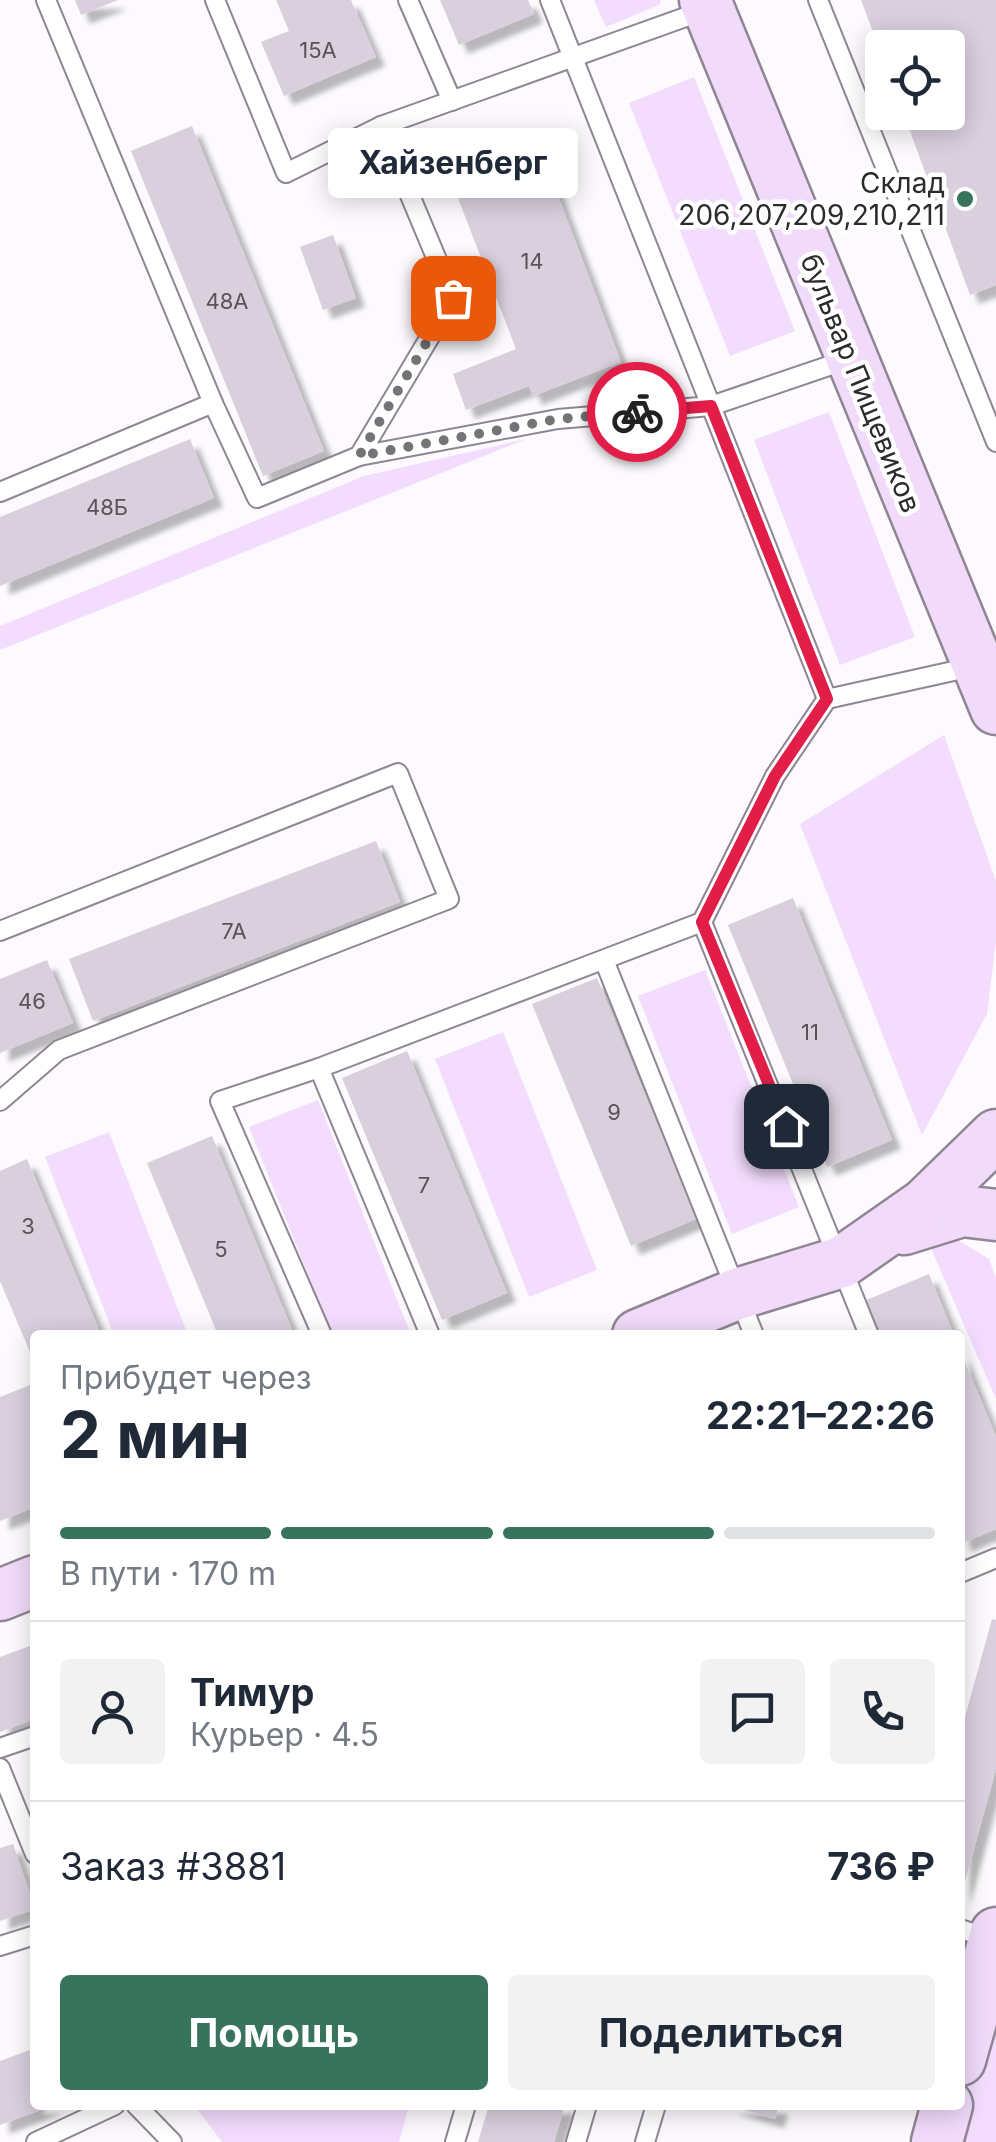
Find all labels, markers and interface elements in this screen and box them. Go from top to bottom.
map controls [865,30,965,130]
button: locate [865,30,965,130]
house number: 15А [299,37,337,63]
callout: Хайзенберг [328,128,578,198]
text: Хайзенберг [358,143,548,182]
place label: Склад 206,207,209,210,211 [678,166,945,232]
marker: Склад 206,207,209,210,211 [954,188,976,210]
house number: 14 [520,248,544,274]
street label: бульвар Пищевиков [794,249,928,517]
pin [411,256,496,341]
icon: bag [426,271,481,326]
house number: 48А [205,288,249,314]
courier [587,362,687,462]
icon: bike [610,385,665,440]
house number: 48Б [86,494,128,520]
house number: 7А [221,918,247,944]
house number: 46 [18,988,46,1014]
house number: 11 [801,1019,819,1045]
pin [744,1084,829,1169]
house number: 9 [607,1099,621,1125]
icon: home [759,1099,814,1154]
house number: 7 [418,1172,430,1198]
house number: 3 [21,1213,35,1239]
house number: 5 [214,1236,228,1262]
text: Прибудет через [60,1358,312,1397]
text: 22:21–22:26 [706,1392,935,1438]
text: 2 мин [60,1395,250,1474]
text: В пути · 170 m [60,1554,276,1593]
button: person [60,1659,165,1764]
button: chat [700,1659,805,1764]
button: phone [830,1659,935,1764]
text: Тимур [190,1669,315,1715]
text: Курьер · 4.5 [190,1715,379,1754]
text: Заказ #3881 [60,1843,286,1889]
text: 736 ₽ [827,1843,935,1889]
button: Помощь [60,1975,488,2090]
button: Поделиться [508,1975,935,2090]

